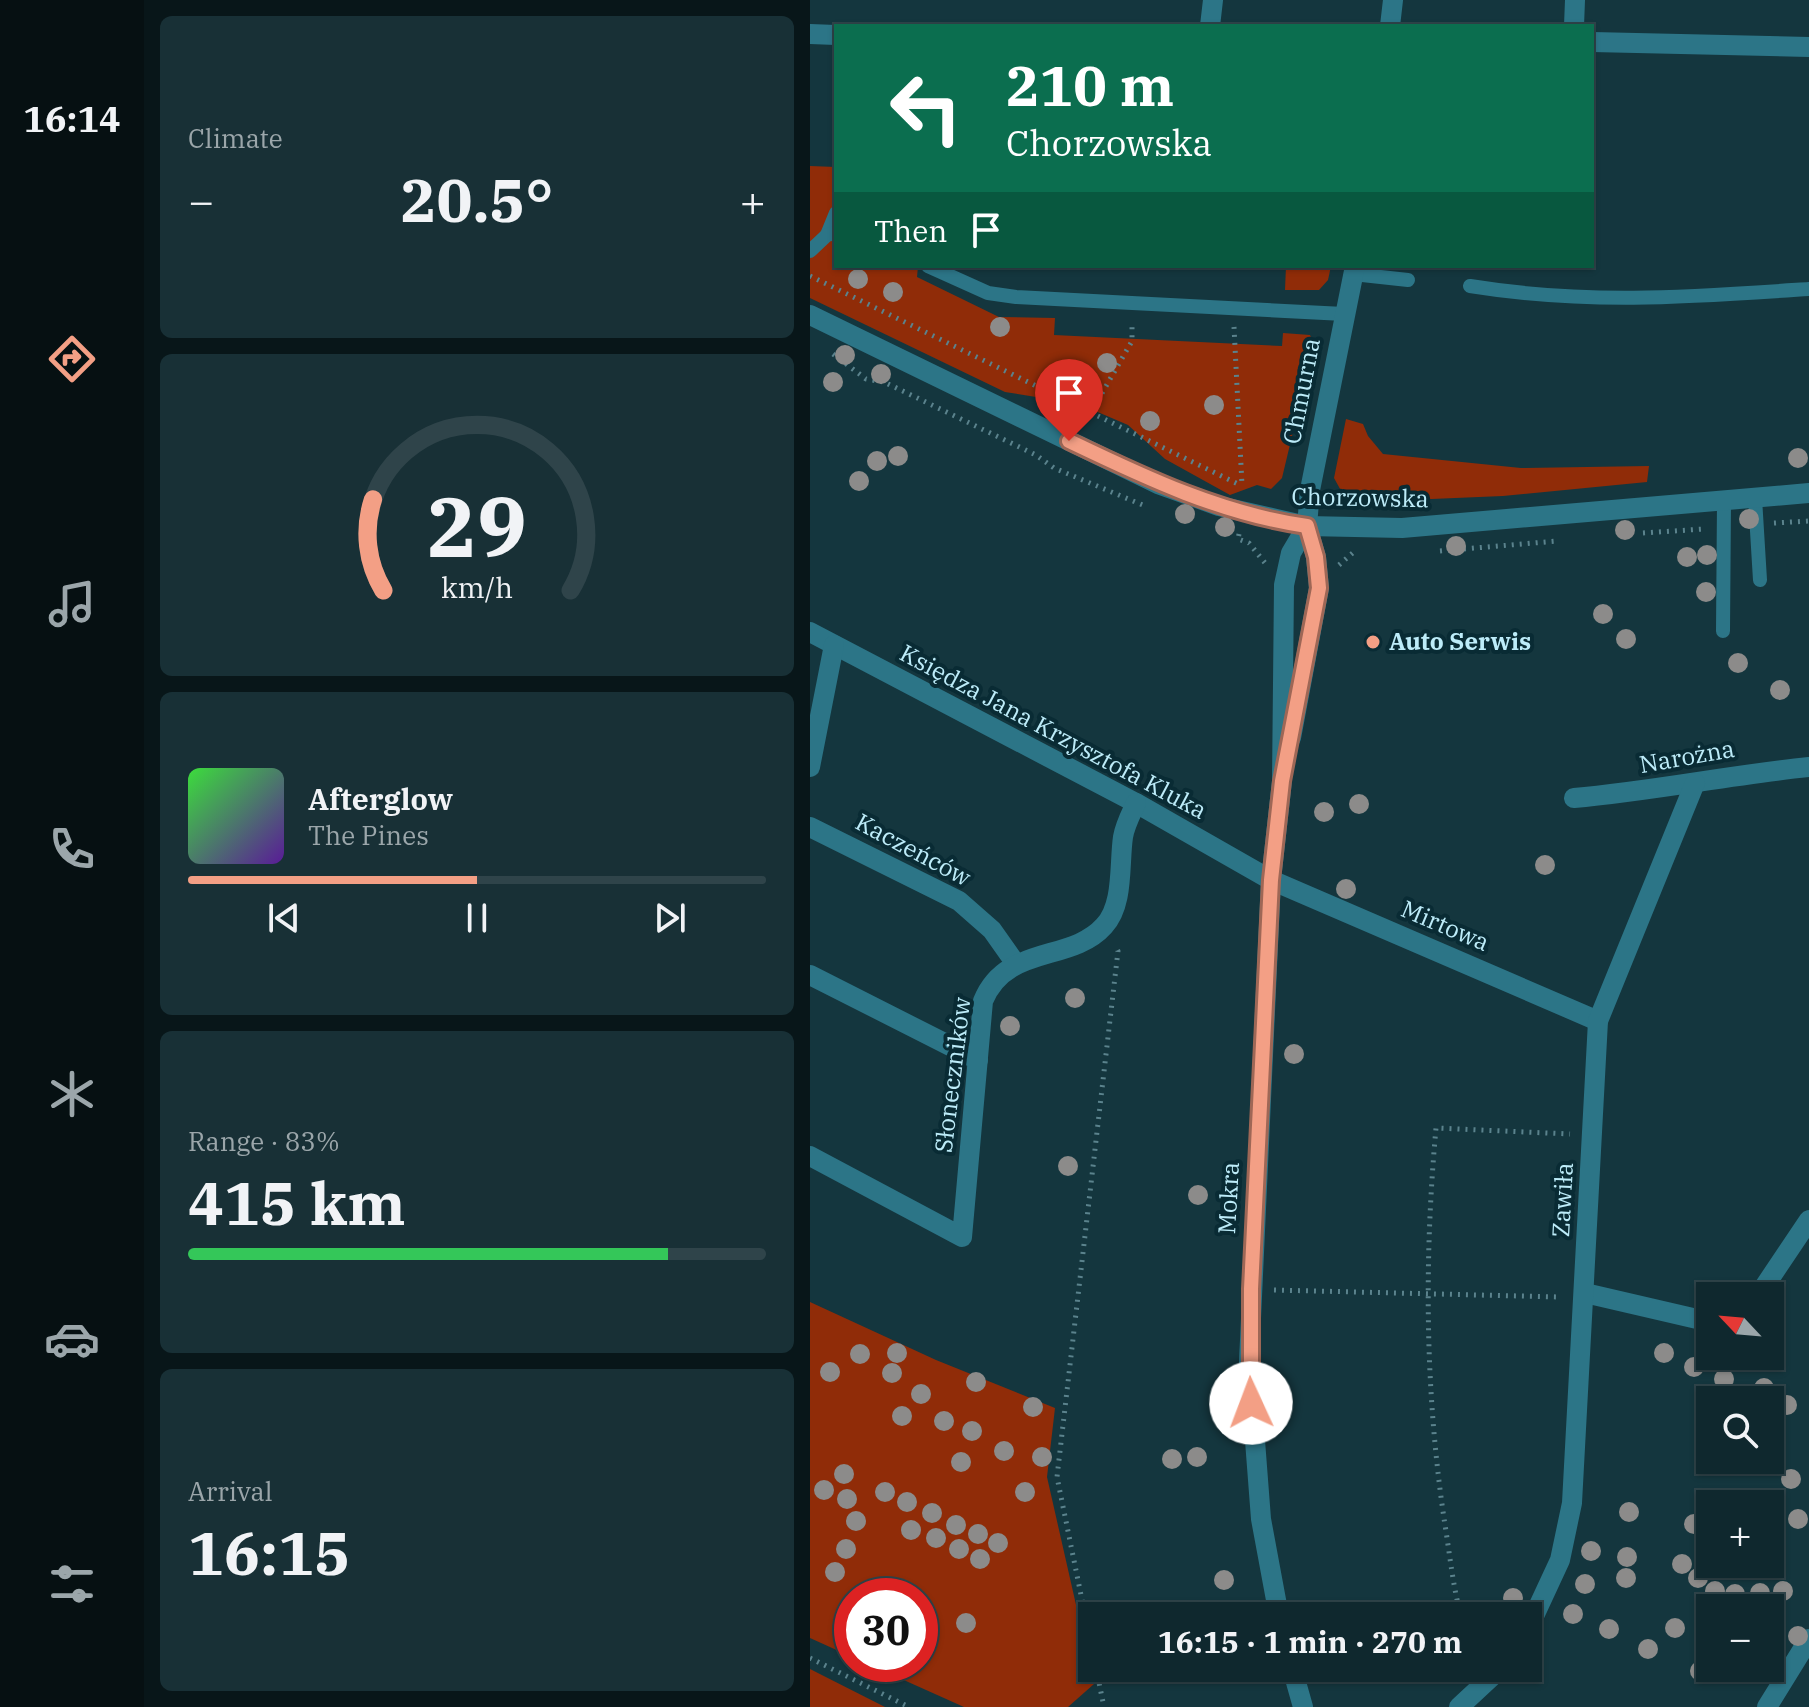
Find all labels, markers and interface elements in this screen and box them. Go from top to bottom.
text: 210 m [1006,49,1174,121]
icon: left [874,56,978,160]
text: 16:14 [23,95,121,142]
text: Chorzowska [1006,119,1212,166]
text: Climate [188,121,283,155]
text: 20.5° [400,160,554,239]
text: − [188,172,214,229]
text: + [740,172,766,229]
icon: arrive [964,208,1008,252]
text: Then [874,211,948,250]
icon: directions [44,331,100,387]
street label: Chmurna [1275,335,1327,447]
pin [1035,359,1103,441]
icon: arrive [1047,371,1091,415]
text: 29 [427,472,527,580]
street label: Chorzowska [1291,480,1429,514]
text: km/h [441,569,513,606]
icon: music [44,576,100,632]
place label: Auto Serwis [1389,625,1531,657]
marker: Auto Serwis [1364,633,1382,651]
street label: Księdza Jana Krzysztofa Kluka [894,636,1213,826]
street label: Narożna [1637,732,1737,780]
text: Afterglow [308,779,453,818]
street label: Kaczeńców [850,805,977,893]
text: The Pines [308,818,429,852]
icon: phone [44,821,100,877]
street label: Mirtowa [1396,892,1494,958]
icon: previous [262,896,306,940]
icon: pause [455,896,499,940]
icon: next [648,896,692,940]
street label: Słoneczników [927,995,977,1154]
icon: climate [44,1066,100,1122]
text: Range · 83% [188,1124,340,1158]
street label: Mokra [1210,1161,1246,1235]
street label: Zawiła [1544,1162,1580,1238]
text: 415 km [188,1163,406,1242]
north arrow [1696,1282,1784,1370]
map controls [1696,1282,1784,1682]
icon: car [44,1311,100,1367]
position arrow [1209,1361,1293,1445]
button: search [1696,1386,1784,1474]
text: Arrival [188,1474,273,1508]
button: + [1696,1490,1784,1578]
text: 16:15 [188,1513,350,1592]
icon: filters [44,1556,100,1612]
speed limit sign: 30 [834,1578,938,1682]
button: − [1696,1594,1784,1682]
text: 16:15 · 1 min · 270 m [1158,1622,1462,1661]

